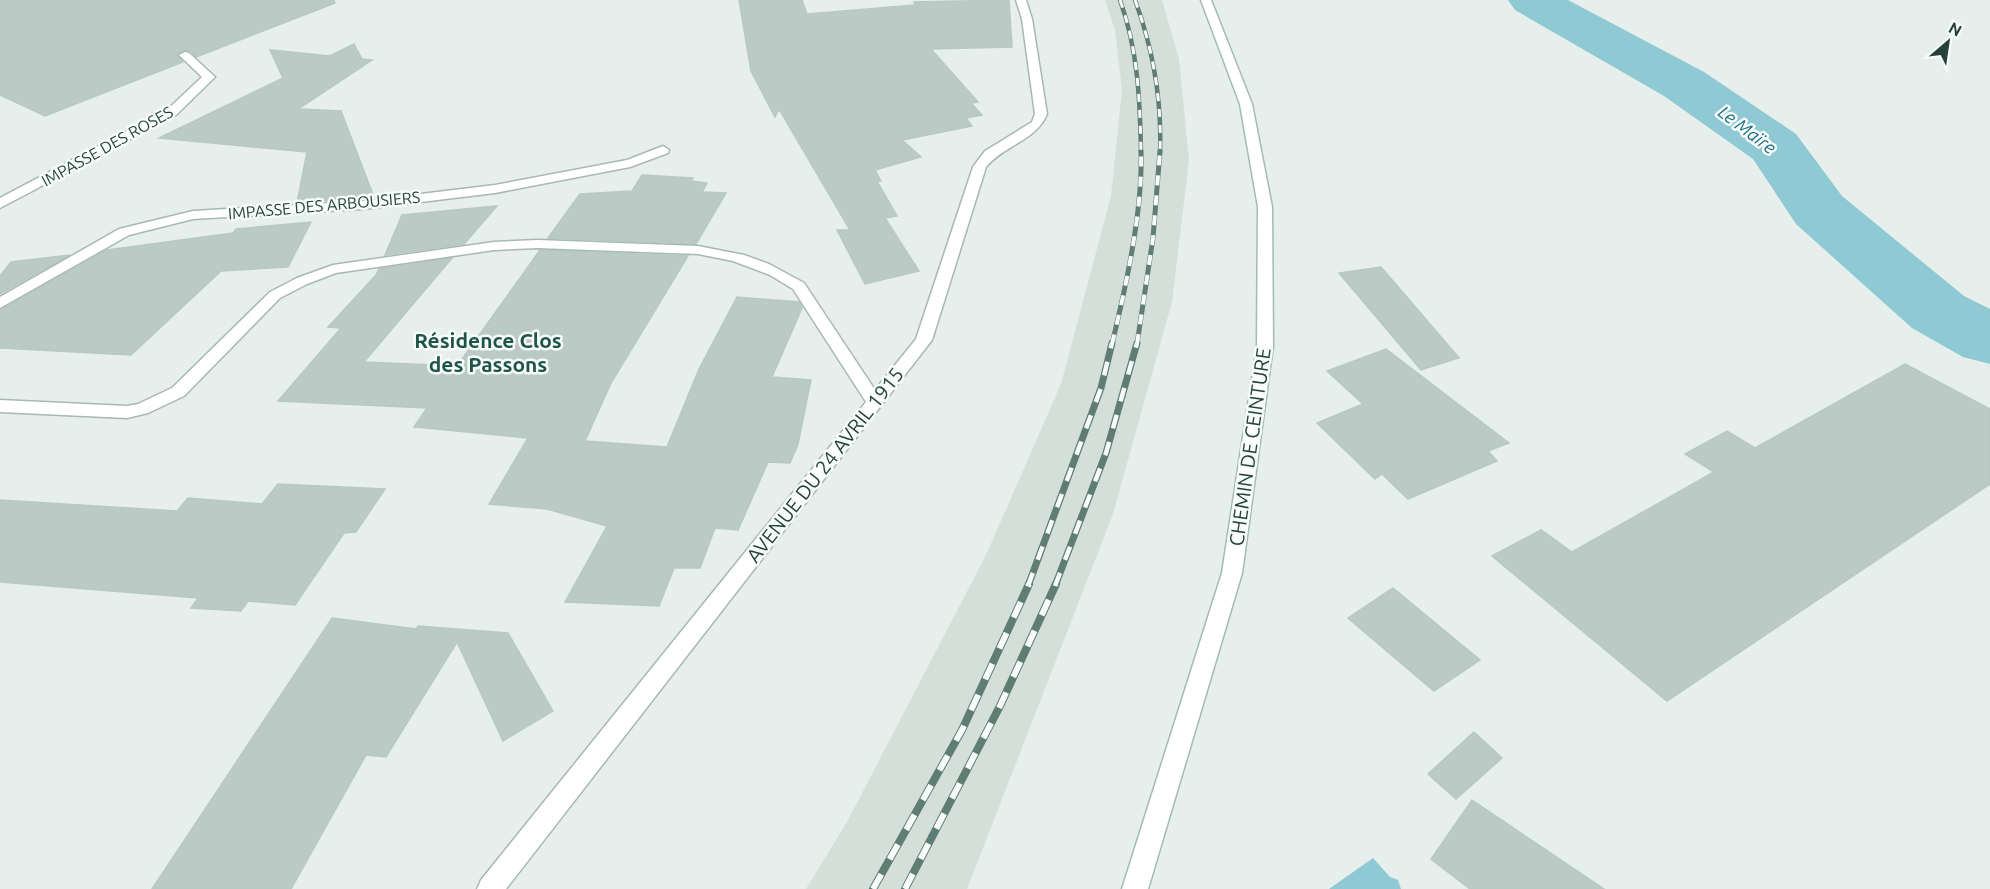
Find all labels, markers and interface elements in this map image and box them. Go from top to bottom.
north arrow [1918,12,1978,72]
text: N [1946,18,1965,40]
water label: Le Maïre [1715,101,1780,157]
street label: IMPASSE DES ROSES [38,102,176,190]
street label: IMPASSE DES ARBOUSIERS [227,188,421,222]
district label: Résidence Clos des Passons [414,328,562,376]
street label: CHEMIN DE CEINTURE [1224,346,1275,548]
street label: AVENUE DU 24 AVRIL 1915 [741,363,908,567]

